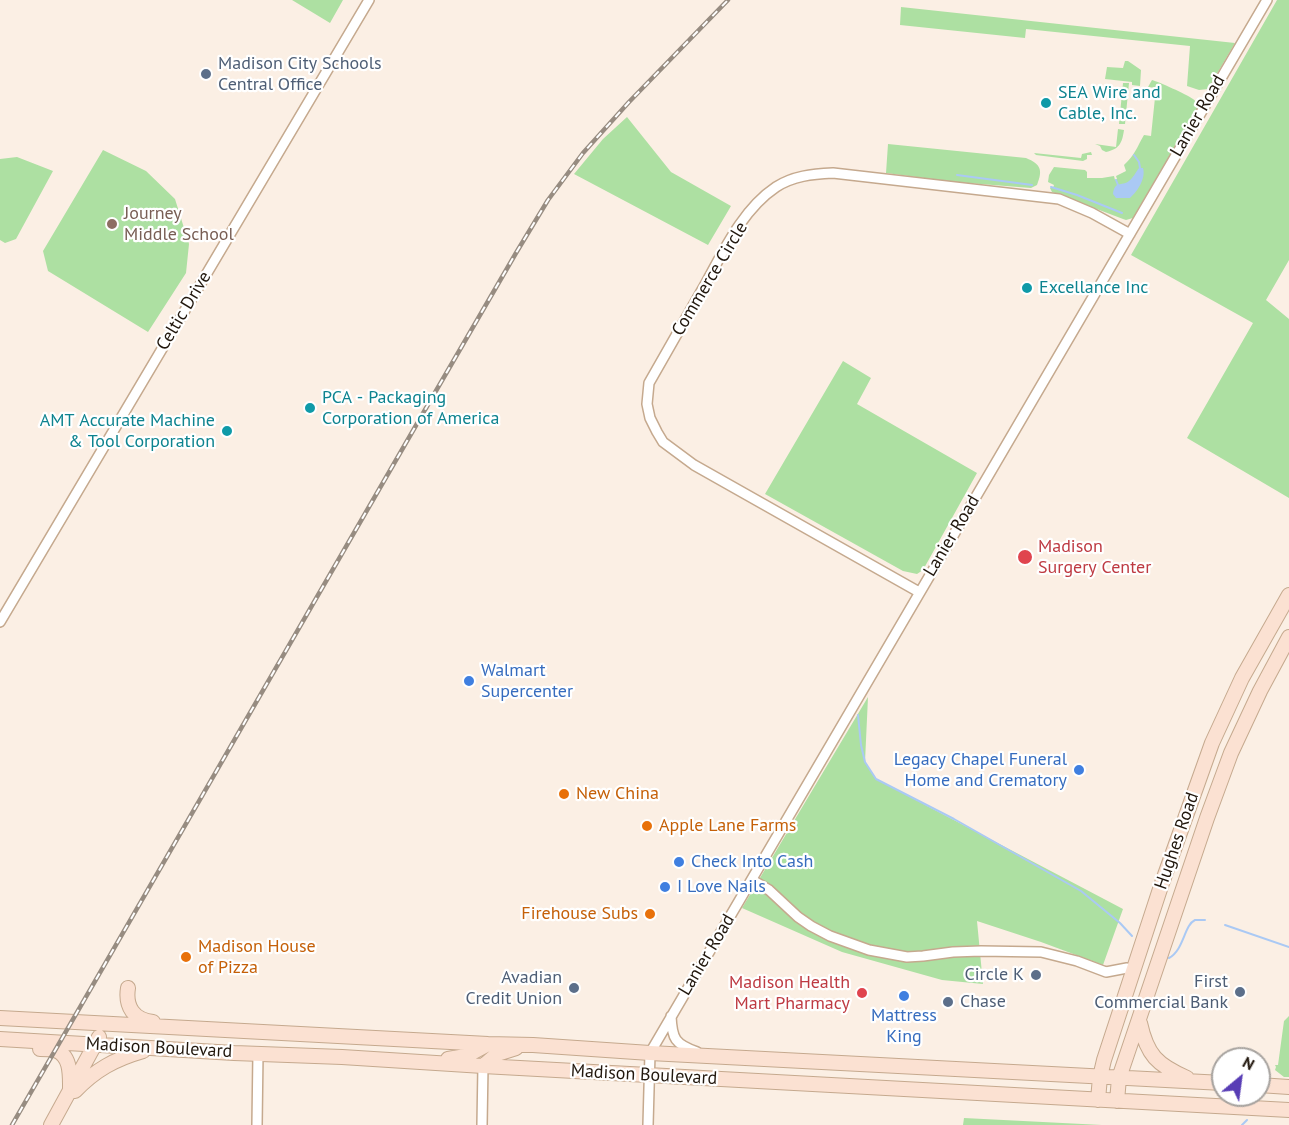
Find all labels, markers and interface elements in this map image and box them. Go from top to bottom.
place label: Madison City Schools Central Office [218,53,382,96]
marker: Madison City Schools Central Office [199,67,213,81]
street label: Lanier Road [1166,71,1230,161]
place label: SEA Wire and Cable, Inc. [1058,82,1161,124]
marker: SEA Wire and Cable, Inc. [1039,96,1053,110]
place label: Journey Middle School [124,203,234,246]
marker: Journey Middle School [105,217,119,231]
street label: Commerce Circle [667,218,753,340]
street label: Celtic Drive [152,268,216,354]
place label: Excellance Inc [1039,277,1148,299]
marker: Excellance Inc [1020,281,1034,295]
place label: PCA - Packaging Corporation of America [322,387,499,430]
marker: PCA - Packaging Corporation of America [303,401,317,415]
place label: AMT Accurate Machine & Tool Corporation [40,410,215,452]
marker: AMT Accurate Machine & Tool Corporation [220,424,234,438]
street label: Lanier Road [919,492,985,580]
place label: Madison Surgery Center [1038,536,1151,578]
marker: Madison Surgery Center [1016,548,1034,566]
place label: Walmart Supercenter [481,660,573,702]
marker: Walmart Supercenter [462,674,476,688]
place label: Legacy Chapel Funeral Home and Crematory [894,749,1067,792]
marker: Legacy Chapel Funeral Home and Crematory [1072,763,1086,777]
place label: New China [576,783,659,805]
marker: New China [557,787,571,801]
street label: Hughes Road [1150,790,1204,892]
place label: Apple Lane Farms [659,815,796,837]
marker: Apple Lane Farms [640,819,654,833]
place label: Check Into Cash [691,851,813,873]
marker: Check Into Cash [672,855,686,869]
place label: I Love Nails [677,876,766,898]
marker: I Love Nails [658,880,672,894]
place label: Firehouse Subs [521,903,638,925]
marker: Firehouse Subs [643,907,657,921]
street label: Lanier Road [674,911,740,999]
place label: Madison House of Pizza [198,936,316,978]
marker: Madison House of Pizza [179,950,193,964]
place label: Circle K [964,964,1024,986]
place label: Avadian Credit Union [465,967,562,1010]
marker: Circle K [1029,968,1043,982]
place label: First Commercial Bank [1094,971,1228,1014]
place label: Madison Health Mart Pharmacy [729,972,850,1014]
marker: Avadian Credit Union [567,981,581,995]
marker: First Commercial Bank [1233,985,1247,999]
marker: Madison Health Mart Pharmacy [855,986,869,1000]
marker: Mattress King [897,989,911,1003]
place label: Chase [960,991,1006,1013]
marker: Chase [941,995,955,1009]
place label: Mattress King [871,1005,937,1048]
street label: Madison Boulevard [85,1033,233,1063]
north arrow [1211,1047,1271,1107]
text: N [1239,1052,1258,1074]
street label: Madison Boulevard [570,1060,718,1090]

